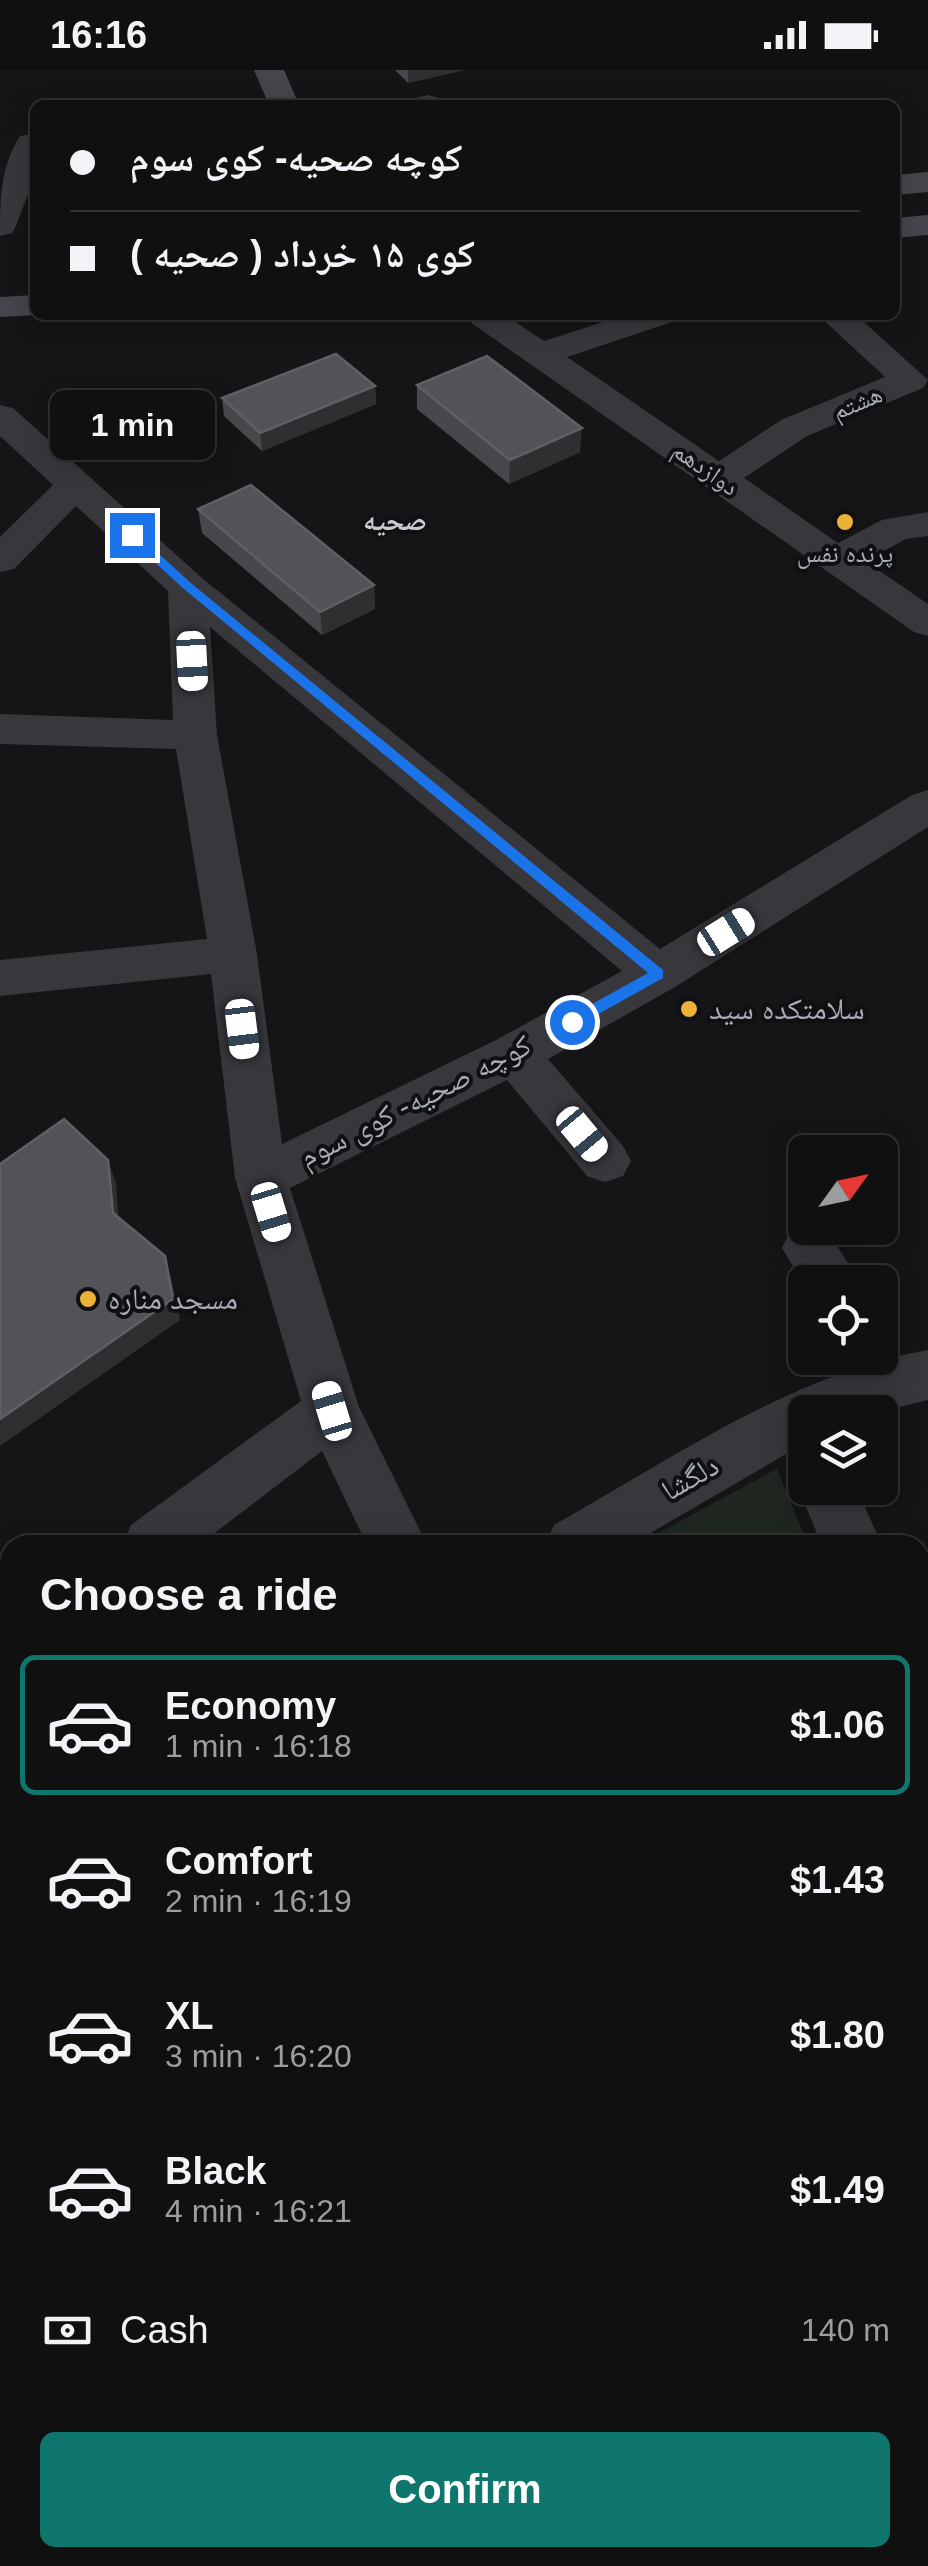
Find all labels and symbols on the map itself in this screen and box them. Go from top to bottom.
street label: هشتم [828,379,887,428]
callout: 1 min [49,390,214,460]
street label: دوازدهم [666,435,744,503]
district label: صحیه [363,505,427,537]
marker: پرنده نفس [834,511,856,533]
route end [110,513,155,558]
place label: پرنده نفس [797,539,893,569]
car [175,630,209,692]
car [693,903,759,961]
place label: سلامتکده سید [709,992,865,1026]
car [223,997,261,1061]
marker: سلامتکده سید [678,998,700,1020]
route start [550,1000,595,1045]
street label: کوچه صحیه- کوی سوم [293,1028,537,1176]
car [551,1101,613,1167]
north arrow [788,1135,898,1245]
car [248,1179,294,1245]
place label: مسجد مناره [108,1282,238,1315]
marker: مسجد مناره [77,1288,99,1310]
car [309,1378,355,1444]
street label: دلگشا [656,1448,724,1507]

